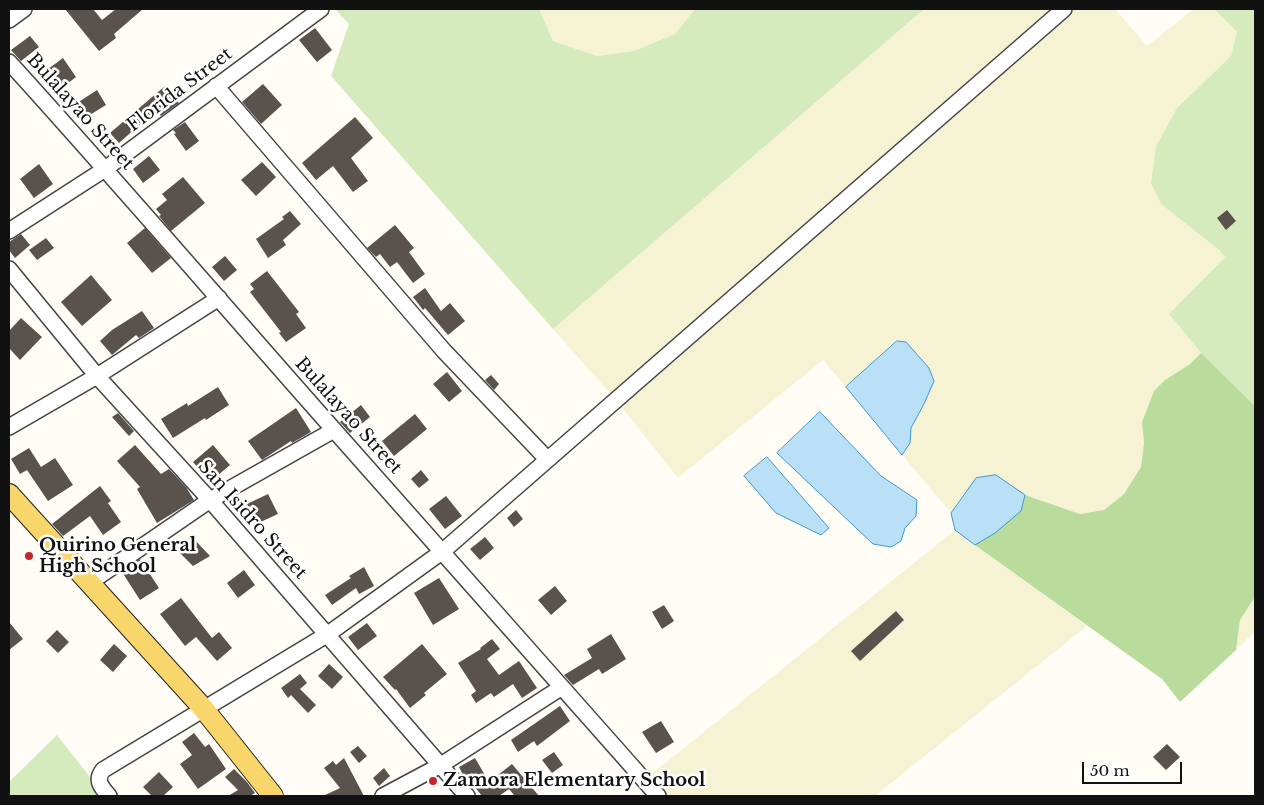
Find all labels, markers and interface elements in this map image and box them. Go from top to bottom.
street label: Florida Street [123,44,237,136]
street label: Bulalayao Street [22,49,138,175]
street label: Bulalayao Street [290,353,406,479]
street label: San Isidro Street [193,456,311,584]
place label: Quirino General High School [39,535,196,578]
marker: Quirino General High School [23,550,35,562]
scale bar [1084,752,1184,784]
text: 50 m [1090,761,1130,780]
place label: Zamora Elementary School [443,770,705,792]
marker: Zamora Elementary School [427,775,439,787]

